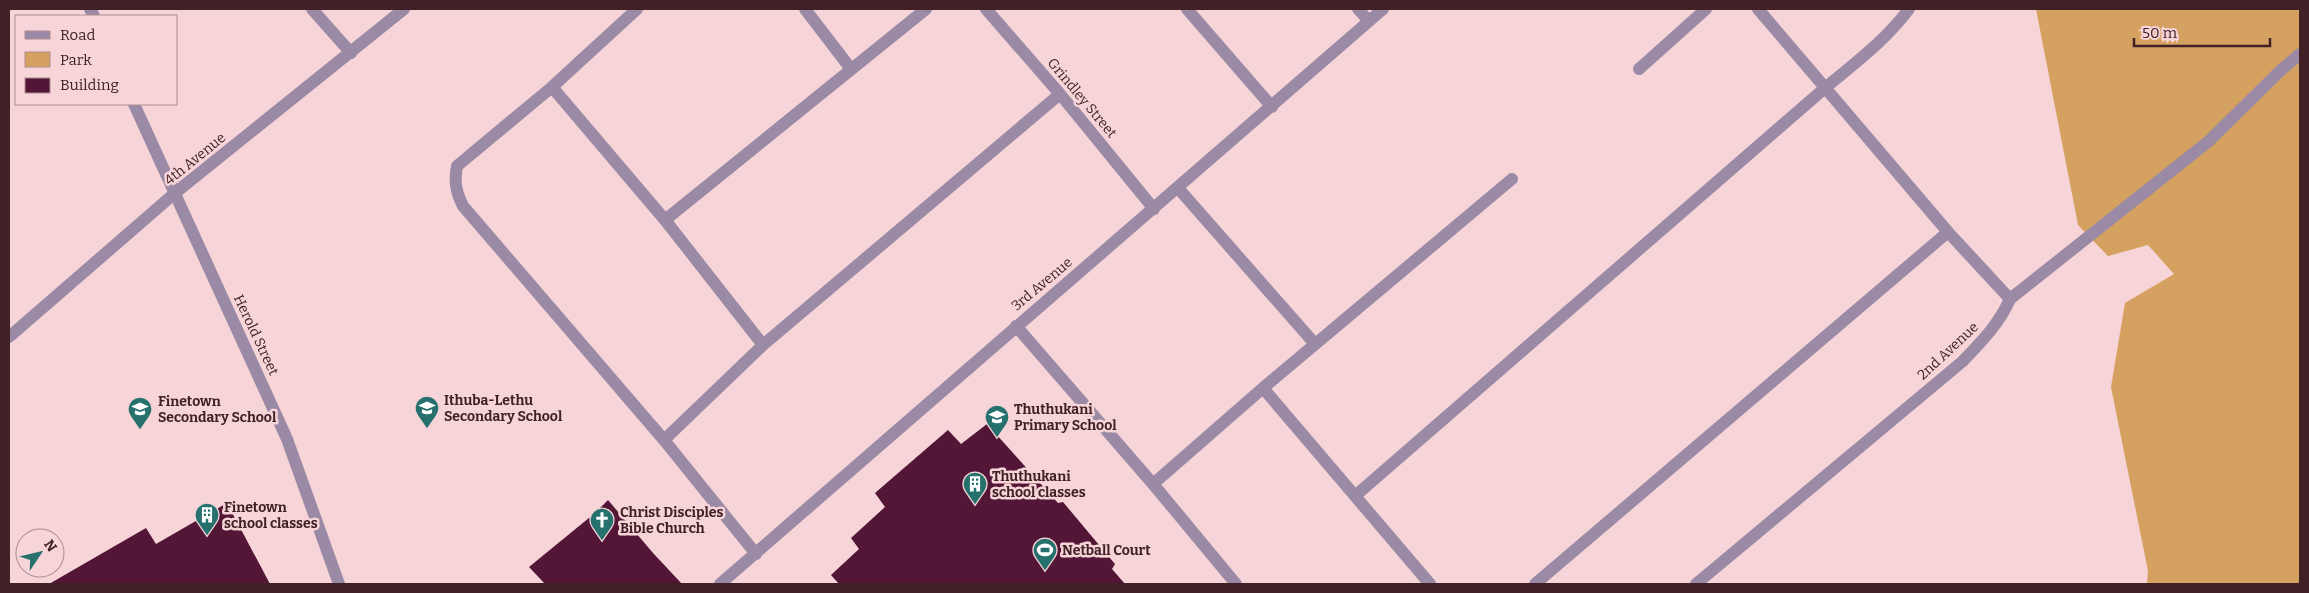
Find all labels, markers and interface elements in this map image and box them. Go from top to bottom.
legend [15,15,178,105]
scale bar [2134,15,2270,47]
text: 50 m [2142,24,2178,42]
text: Road [60,26,95,44]
text: Park [60,51,92,69]
street label: Grindley Street [1044,55,1120,141]
text: Building [60,76,119,94]
street label: 4th Avenue [161,129,229,189]
street label: 3rd Avenue [1008,254,1076,314]
street label: Herold Street [230,292,282,378]
street label: 2nd Avenue [1914,319,1982,383]
place label: Ithuba-Lethu Secondary School [444,392,563,425]
place label: Finetown Secondary School [158,393,277,426]
school or university icon: Ithuba-Lethu Secondary School [414,395,440,429]
school or university icon: Finetown Secondary School [127,396,153,430]
place label: Thuthukani Primary School [1014,401,1117,434]
school or university icon: Thuthukani Primary School [984,404,1010,438]
place label: Thuthukani school classes [992,468,1086,501]
building icon: Thuthukani school classes [962,471,988,505]
place label: Finetown school classes [224,499,318,532]
building icon: Finetown school classes [194,502,220,536]
place label: Christ Disciples Bible Church [620,504,724,537]
church icon: Christ Disciples Bible Church [589,507,615,541]
north arrow [15,528,65,578]
text: N [40,537,60,555]
sports icon: Netball Court [1032,537,1058,571]
place label: Netball Court [1062,542,1151,559]

